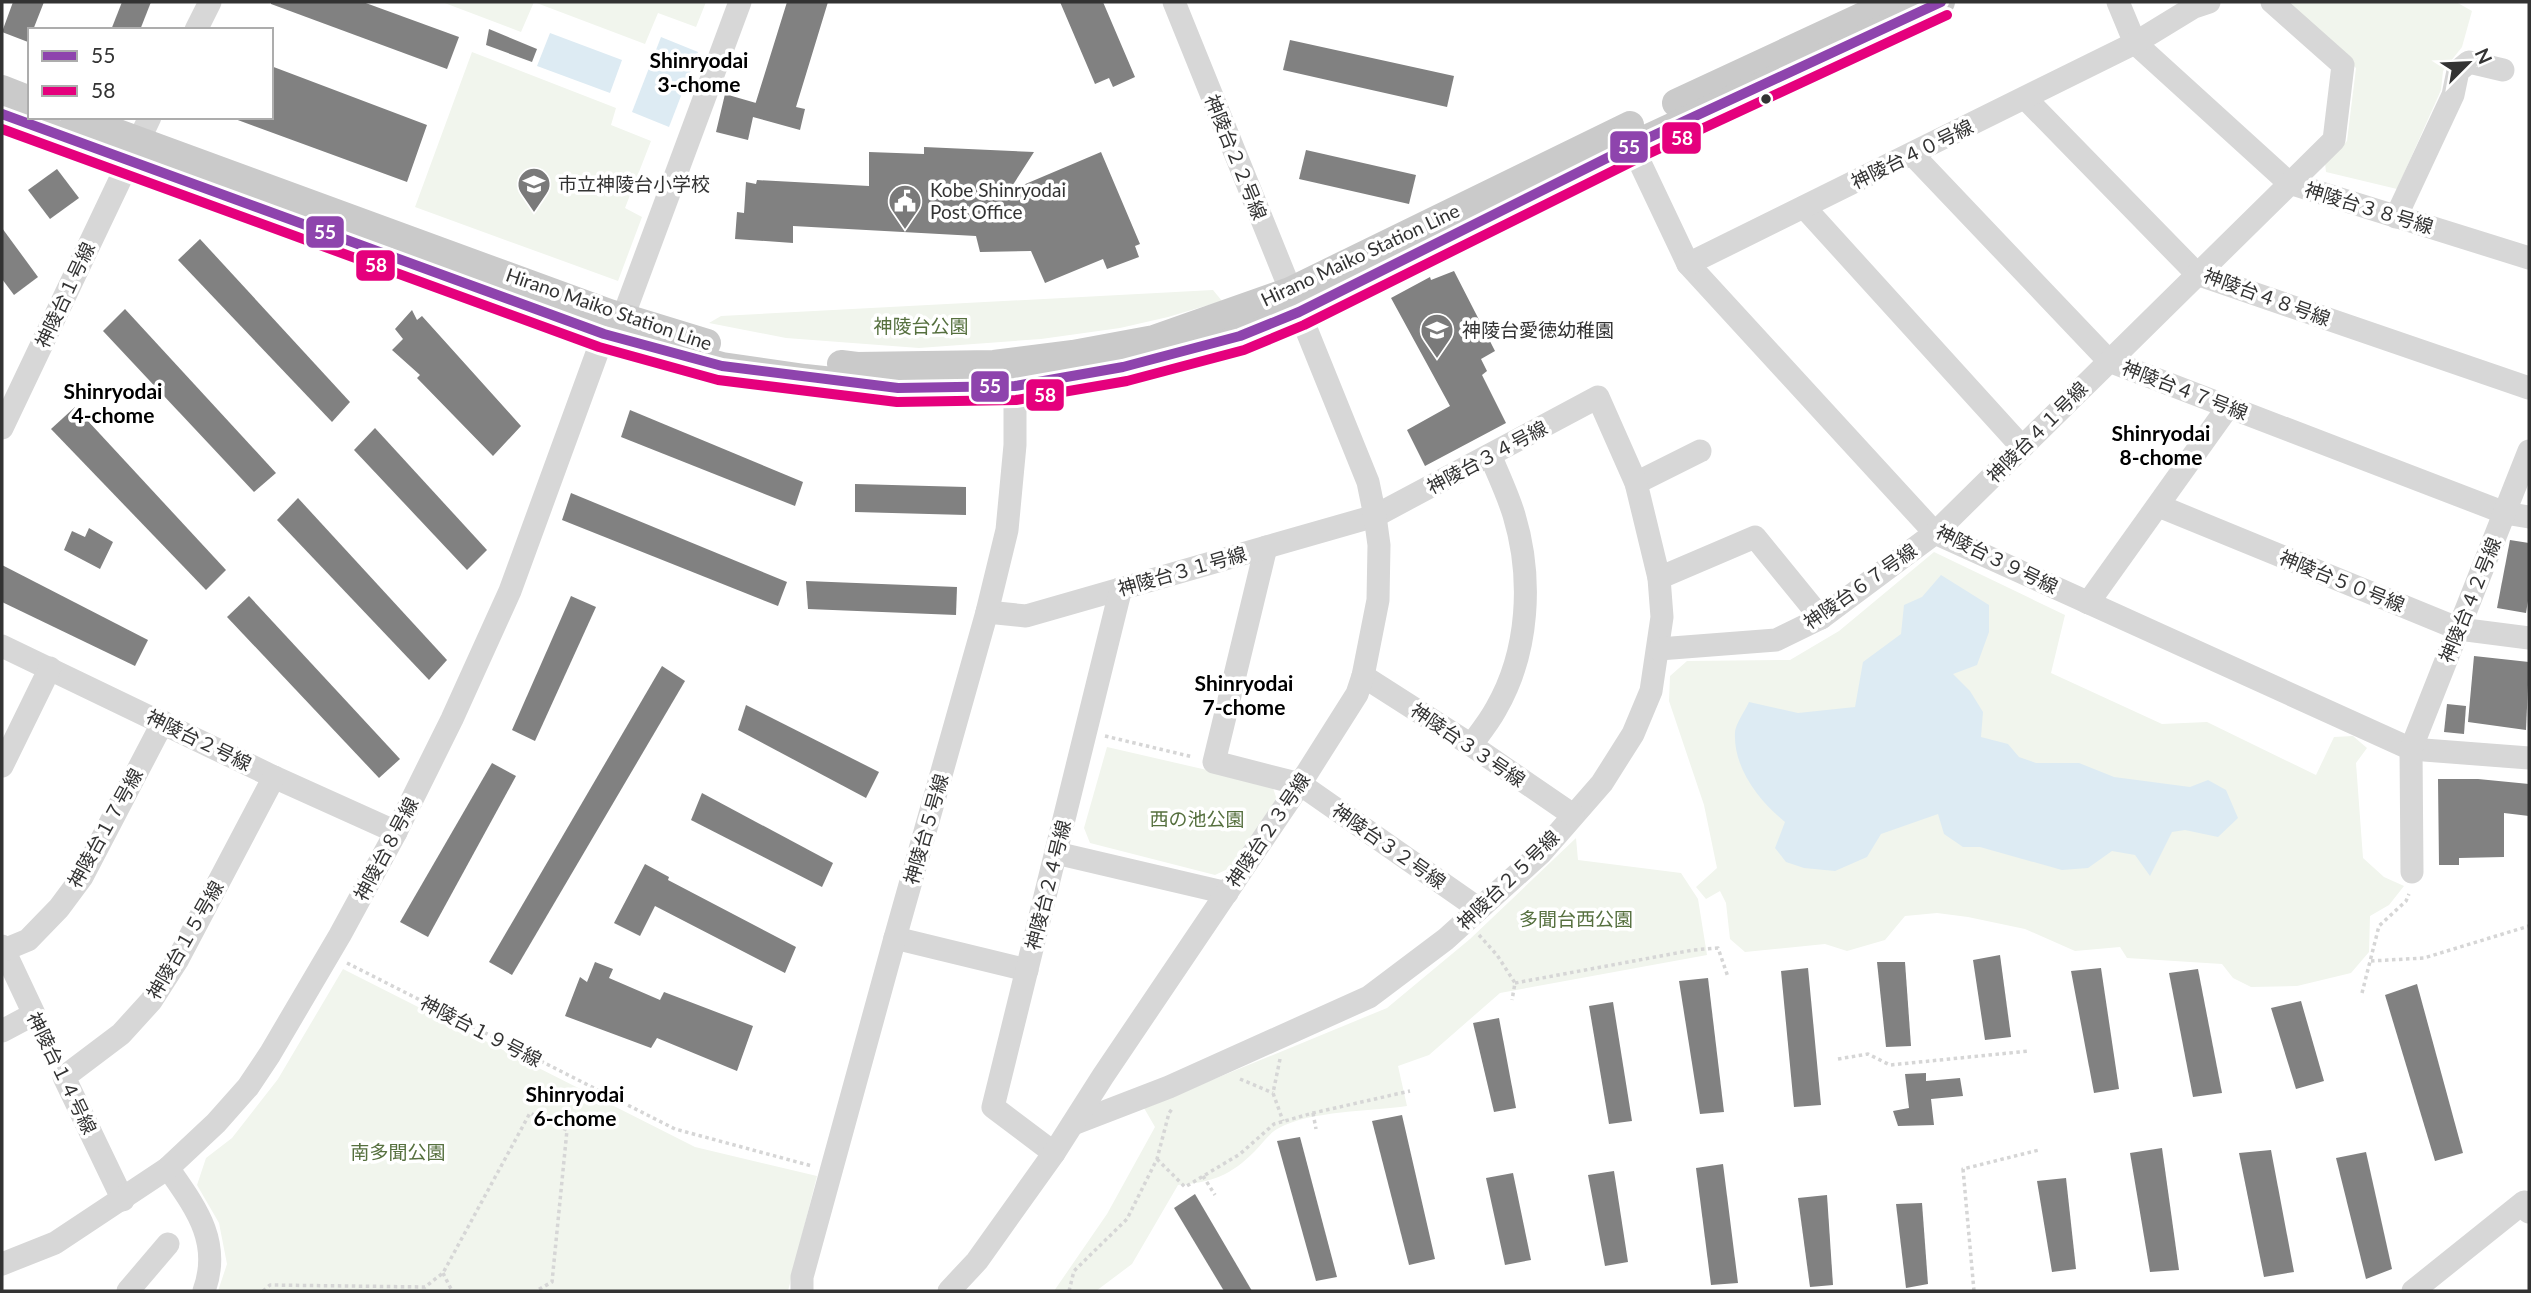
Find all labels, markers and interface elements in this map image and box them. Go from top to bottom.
legend [28,28,273,119]
north arrow [2433,28,2503,98]
text: 55 [91,42,115,67]
text: N [2471,45,2497,67]
district label: Shinryodai 3-chome [650,47,748,96]
text: 58 [91,77,115,102]
street label: 神陵台２２号線 [1201,91,1272,223]
unlabelled marker [1759,92,1773,106]
street label: 神陵台４０号線 [1847,114,1977,193]
line badge: 58 [1661,121,1702,155]
text: 58 [1671,126,1693,149]
line badge: 55 [1609,130,1649,164]
text: 55 [1618,135,1640,158]
school or university icon: 市立神陵台小学校 [515,165,553,214]
place label: 市立神陵台小学校 [558,172,710,195]
street label: 神陵台３８号線 [2302,177,2436,238]
place label: Kobe Shinryodai Post Office [930,178,1066,223]
public building icon: Kobe Shinryodai Post Office [886,182,924,231]
street label: Hirano Maiko Station Line [1257,198,1463,311]
line badge: 55 [305,215,345,249]
text: 55 [314,220,336,243]
street label: 神陵台１号線 [30,238,99,351]
line badge: 58 [355,249,396,282]
text: 58 [365,253,387,276]
street label: Hirano Maiko Station Line [503,262,715,355]
street label: 神陵台４８号線 [2201,263,2334,330]
school or university icon: 神陵台愛徳幼稚園 [1418,311,1456,360]
park label: 神陵台公園 [873,314,969,337]
place label: 神陵台愛徳幼稚園 [1462,318,1614,341]
street label: 神陵台４７号線 [2119,355,2251,424]
line badge: 55 [970,370,1010,403]
text: 55 [979,374,1001,397]
street label: 神陵台４１号線 [1981,376,2092,487]
district label: Shinryodai 4-chome [64,378,162,427]
line badge: 58 [1025,378,1065,412]
text: 58 [1034,383,1056,406]
street label: 神陵台３４号線 [1423,415,1551,498]
district label: Shinryodai 8-chome [2112,420,2210,469]
street label: 神陵台３９号線 [1932,519,2062,598]
street label: 神陵台４２号線 [2434,534,2505,666]
street label: 神陵台６７号線 [1799,538,1921,633]
street label: 神陵台３１号線 [1115,541,1249,600]
street label: 神陵台５０号線 [2276,545,2408,616]
district label: Shinryodai 7-chome [1195,670,1293,719]
street label: 神陵台３３号線 [1407,698,1530,791]
street label: 神陵台２号線 [143,704,255,775]
street label: 神陵台１７号線 [62,764,147,892]
street label: 神陵台２３号線 [1221,768,1314,891]
street label: 神陵台５号線 [899,771,952,887]
street label: 神陵台８号線 [349,793,422,904]
street label: 神陵台３２号線 [1328,798,1450,893]
park label: 西の池公園 [1149,807,1245,830]
street label: 神陵台２４号線 [1020,818,1075,952]
street label: 神陵台２５号線 [1452,825,1563,934]
street label: 神陵台１５号線 [141,876,228,1003]
park label: 多聞台西公園 [1519,907,1633,930]
street label: 神陵台１９号線 [417,990,546,1071]
street label: 神陵台１４号線 [23,1008,102,1138]
district label: Shinryodai 6-chome [526,1081,624,1130]
park label: 南多聞公園 [350,1140,446,1163]

